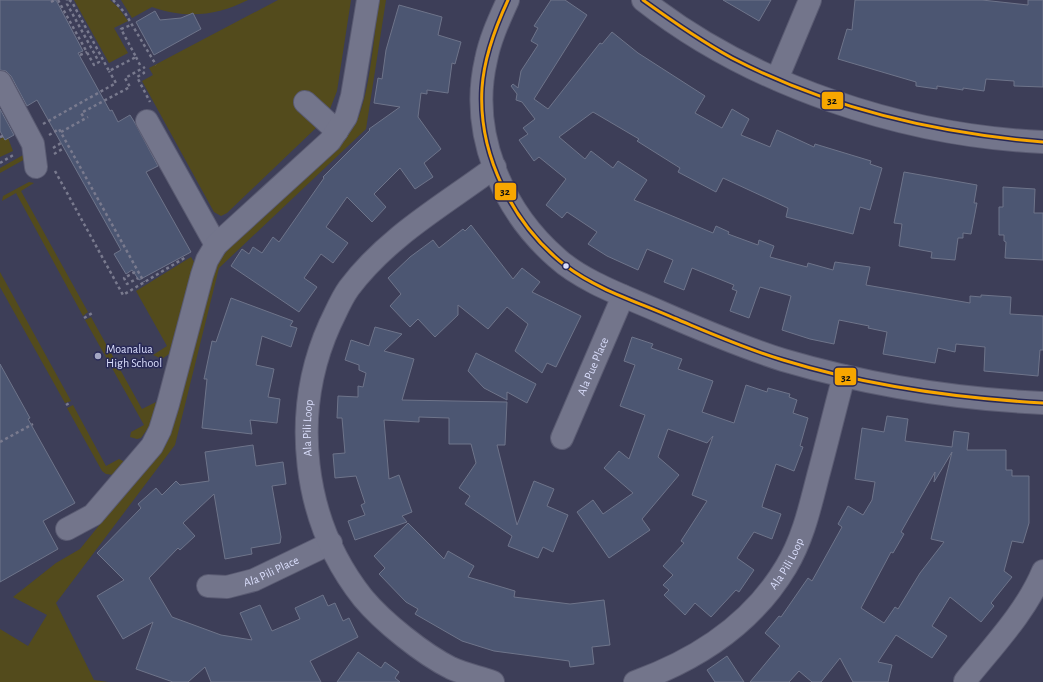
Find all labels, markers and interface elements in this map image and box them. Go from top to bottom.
line badge: 32 [821,91,844,110]
text: 32 [827,95,837,106]
line badge: 32 [494,182,517,201]
text: 32 [500,186,510,197]
unlabelled marker [561,261,571,271]
street label: Ala Pue Place [575,335,611,397]
place label: Moanalua High School [106,343,162,369]
marker: Moanalua High School [93,351,103,361]
line badge: 32 [834,367,857,386]
text: 32 [841,372,851,383]
street label: Ala Pili Loop [301,399,315,457]
street label: Ala Pili Loop [767,536,806,591]
street label: Ala Pili Place [242,553,301,588]

